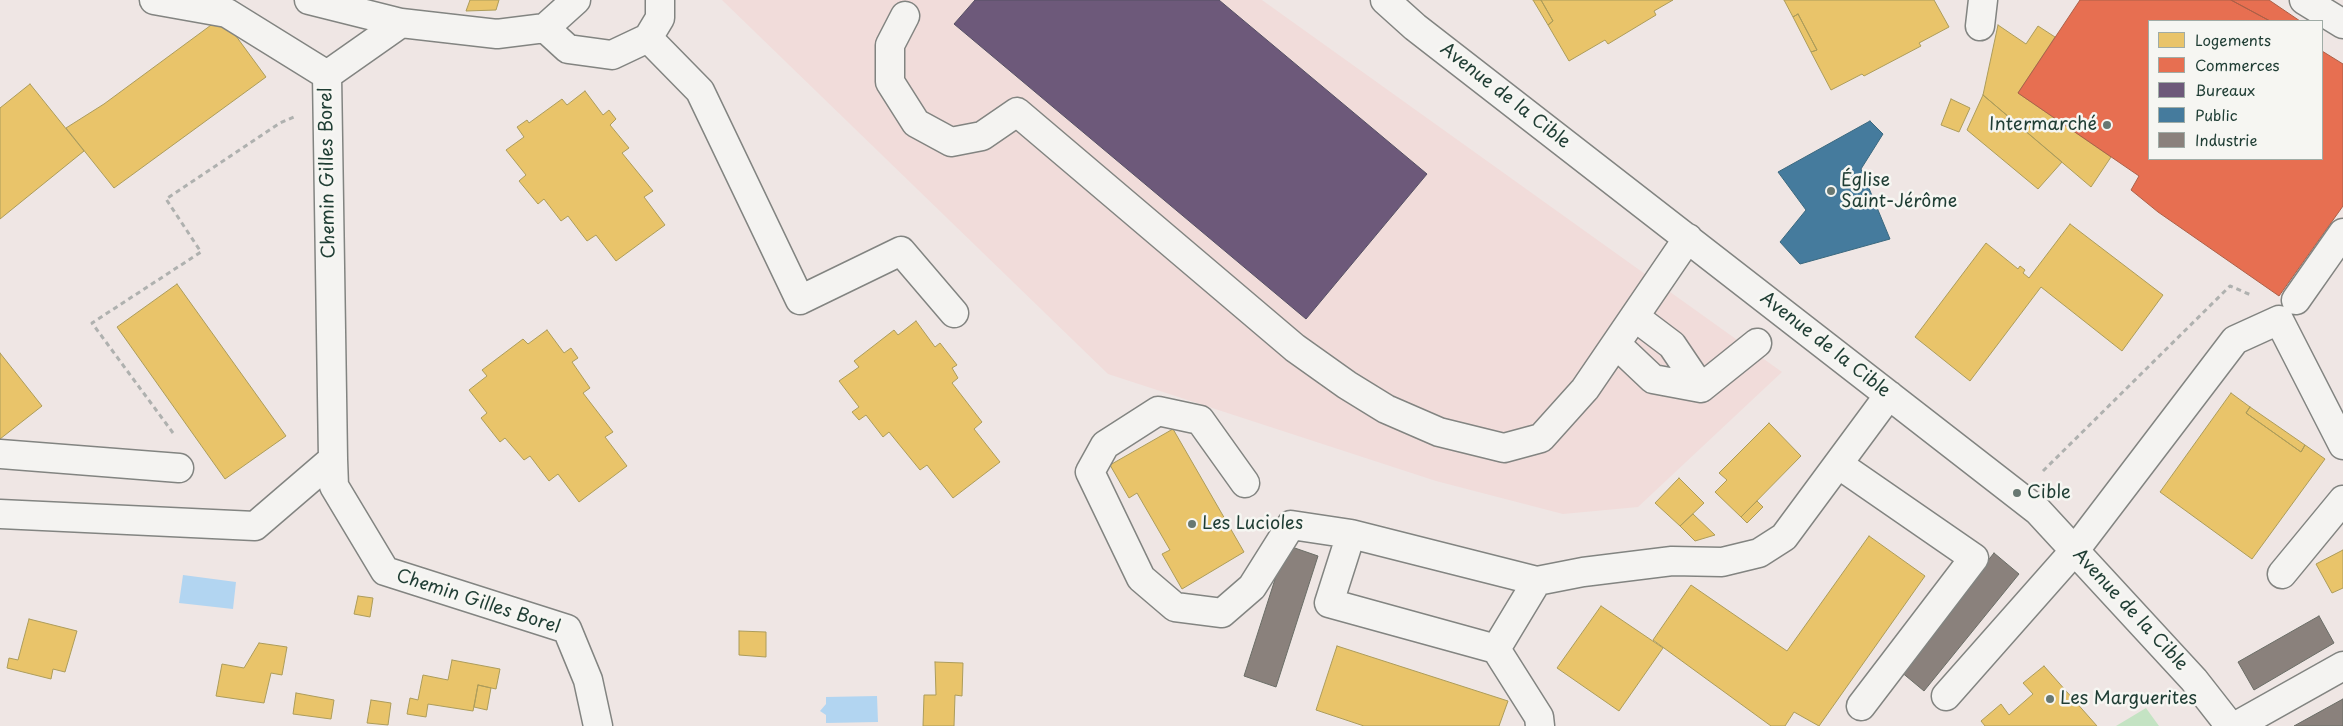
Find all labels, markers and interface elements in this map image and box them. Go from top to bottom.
legend [2148,20,2323,160]
text: Logements [2195,28,2271,51]
street label: Avenue de la Cible [1436,39,1574,153]
text: Commerces [2195,53,2279,76]
text: Bureaux [2195,78,2255,101]
street label: Chemin Gilles Borel [316,87,340,259]
text: Public [2195,103,2238,126]
place label: Intermarché [1989,114,2097,136]
marker: Intermarché [2101,119,2113,131]
text: Industrie [2195,128,2257,151]
place label: Église Saint-Jérôme [1841,170,1957,212]
marker: Église Saint-Jérôme [1825,185,1837,197]
street label: Avenue de la Cible [1756,288,1894,402]
place label: Cible [2027,482,2071,504]
marker: Cible [2011,487,2023,499]
place label: Les Lucioles [1202,513,1303,535]
marker: Les Lucioles [1186,518,1198,530]
street label: Avenue de la Cible [2068,545,2192,675]
street label: Chemin Gilles Borel [393,565,563,639]
place label: Les Marguerites [2060,688,2197,710]
marker: Les Marguerites [2044,693,2056,705]

